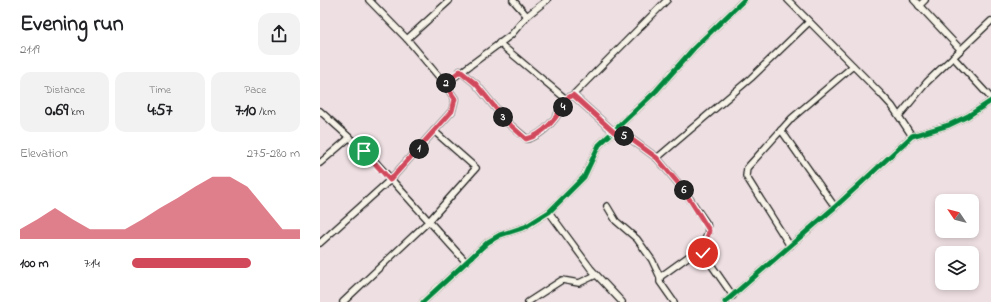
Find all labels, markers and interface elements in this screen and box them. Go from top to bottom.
text: Evening run [20,9,124,41]
button: share [258,13,300,55]
text: 21:19 [20,40,40,59]
pin: 2 [436,73,456,93]
text: 2 [443,75,449,91]
text: Distance [44,82,85,98]
text: Time [149,82,171,98]
text: Pace [245,82,266,98]
pin: 4 [553,97,573,117]
text: 0.69 [45,98,68,123]
text: 4:57 [147,98,173,123]
text: 7:10 [235,98,256,123]
text: 4 [561,99,565,115]
text: km [68,104,84,120]
text: /km [256,104,276,120]
pin: 3 [493,107,513,127]
text: 3 [501,109,505,125]
pin: 5 [614,126,634,146]
text: 5 [621,128,627,144]
pin [347,134,381,168]
pin: 1 [409,139,429,159]
icon: arrive [353,140,375,162]
text: 1 [417,141,421,157]
text: Elevation [20,144,68,163]
text: 275–280 m [247,144,300,163]
pin: 6 [674,180,694,200]
text: 6 [682,182,686,198]
north arrow [935,194,979,238]
map controls [935,194,979,290]
pin [686,236,720,270]
icon: check [692,242,714,264]
button: layers [935,246,979,290]
text: 100 m [20,254,49,273]
text: 7:14 [84,254,100,273]

